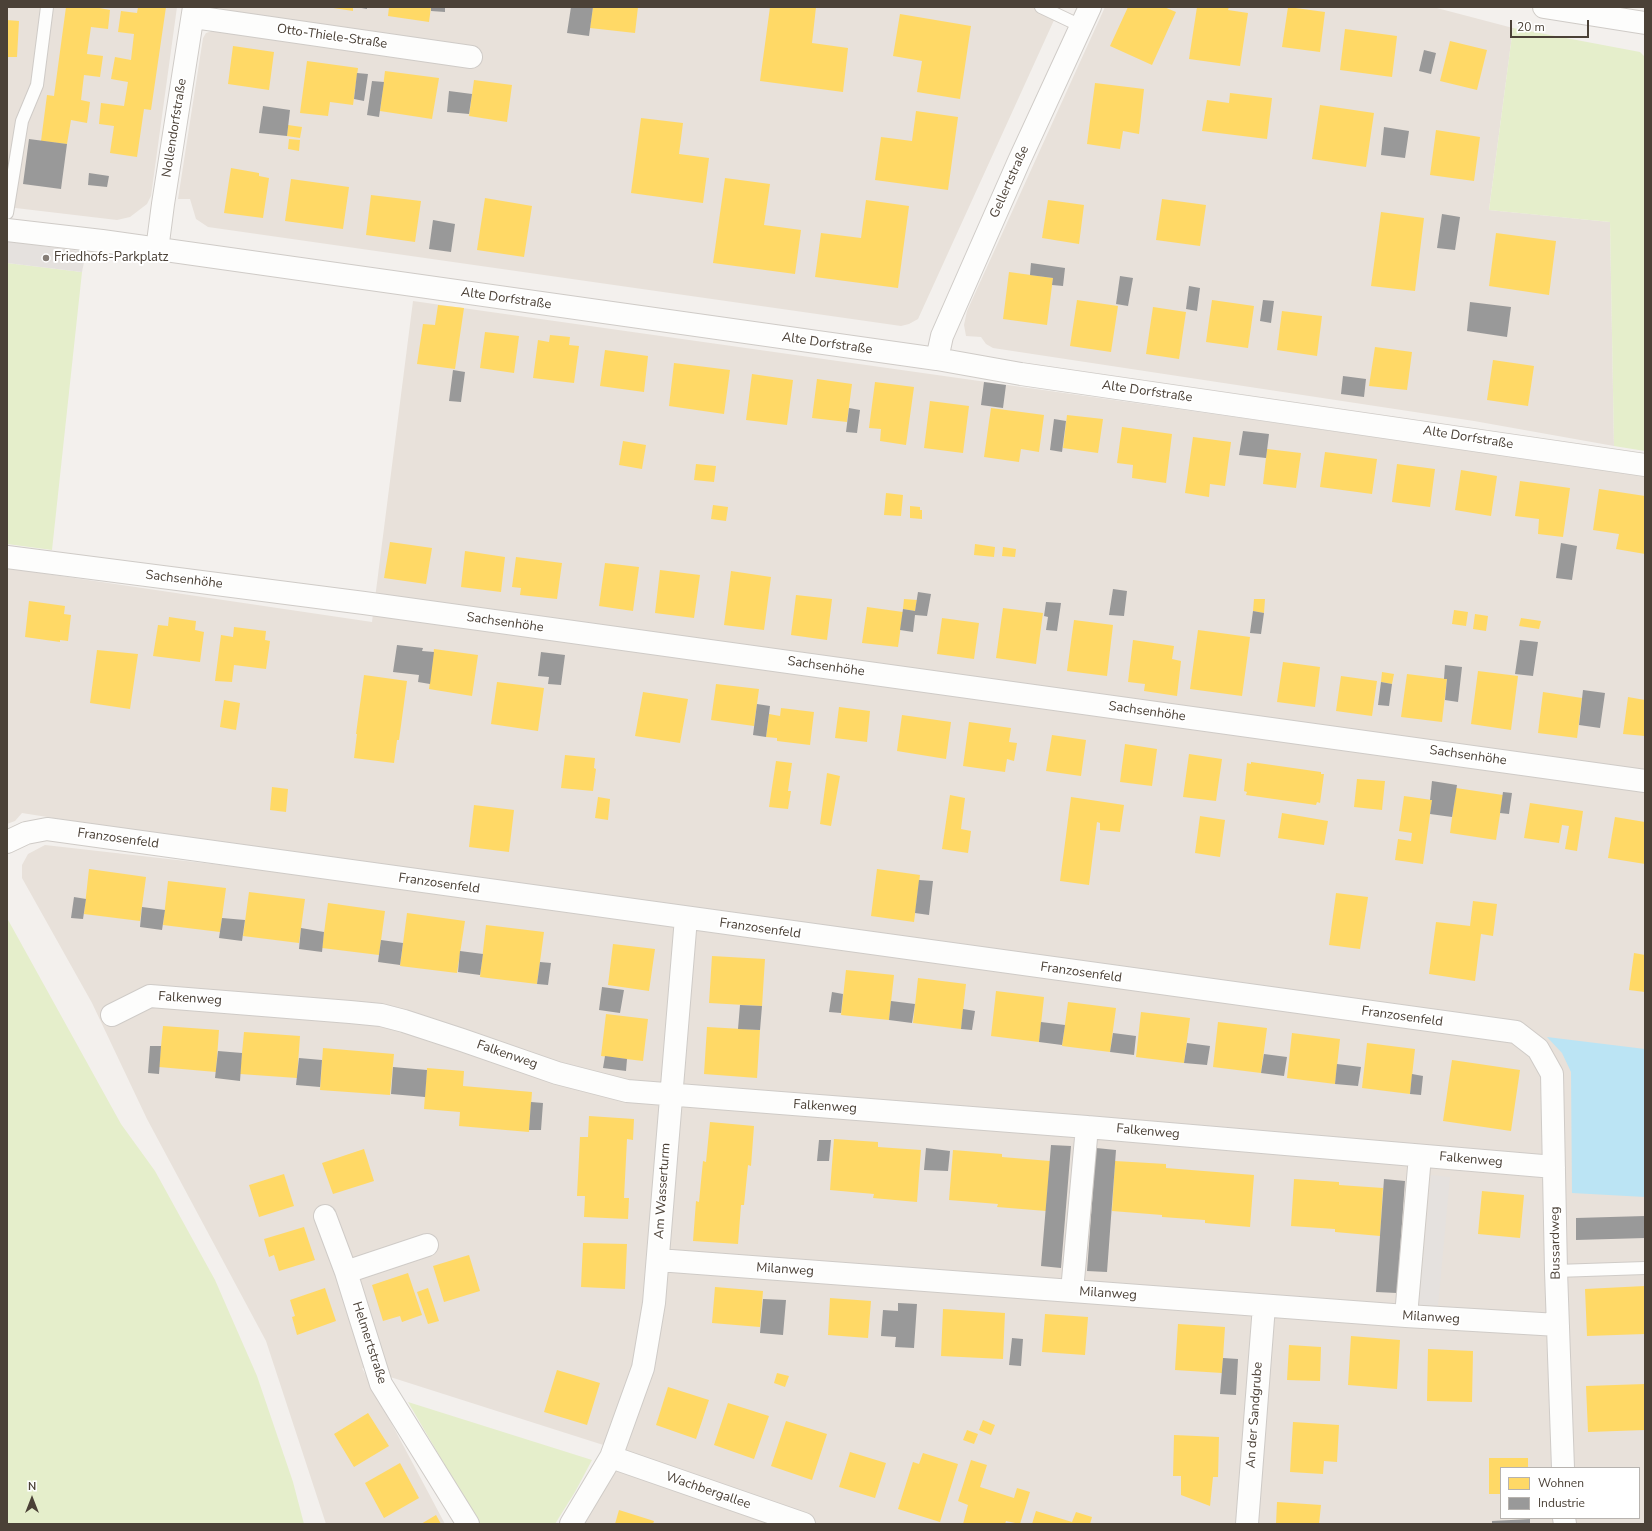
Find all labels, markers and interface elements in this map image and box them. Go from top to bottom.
scale bar [1512,12,1591,38]
text: 20 m [1517,19,1545,35]
street label: Otto-Thiele-Straße [276,22,388,52]
street label: Nollendorfstraße [159,77,191,179]
street label: Gellertstraße [987,143,1033,221]
place label: Friedhofs-Parkplatz [54,250,169,266]
marker: Friedhofs-Parkplatz [41,253,51,263]
street label: Alte Dorfstraße [460,285,552,313]
street label: Alte Dorfstraße [781,330,873,358]
street label: Alte Dorfstraße [1101,378,1193,406]
street label: Alte Dorfstraße [1422,423,1514,453]
street label: Sachsenhöhe [144,568,224,592]
street label: Sachsenhöhe [465,610,545,636]
street label: Sachsenhöhe [786,654,866,680]
street label: Sachsenhöhe [1107,699,1187,725]
street label: Sachsenhöhe [1428,743,1508,769]
street label: Franzosenfeld [76,826,160,852]
street label: Franzosenfeld [397,871,481,897]
street label: Franzosenfeld [718,916,802,942]
street label: Franzosenfeld [1039,960,1123,986]
street label: Falkenweg [158,989,222,1009]
street label: Franzosenfeld [1360,1004,1444,1030]
street label: Falkenweg [474,1037,540,1073]
street label: Falkenweg [793,1097,857,1117]
street label: Falkenweg [1116,1121,1180,1143]
street label: Am Wasserturm [652,1142,674,1240]
street label: Falkenweg [1439,1149,1503,1171]
street label: Bussardweg [1548,1206,1564,1280]
street label: Milanweg [756,1260,814,1280]
street label: Milanweg [1079,1284,1137,1304]
street label: Helmertstraße [348,1300,390,1386]
street label: Milanweg [1402,1308,1460,1328]
street label: An der Sandgrube [1244,1361,1266,1469]
legend [1500,1467,1640,1519]
street label: Wachbergallee [663,1469,753,1513]
text: Wohnen [1538,1475,1584,1491]
north arrow [12,1479,52,1519]
text: N [28,1479,36,1494]
text: Industrie [1538,1495,1585,1511]

